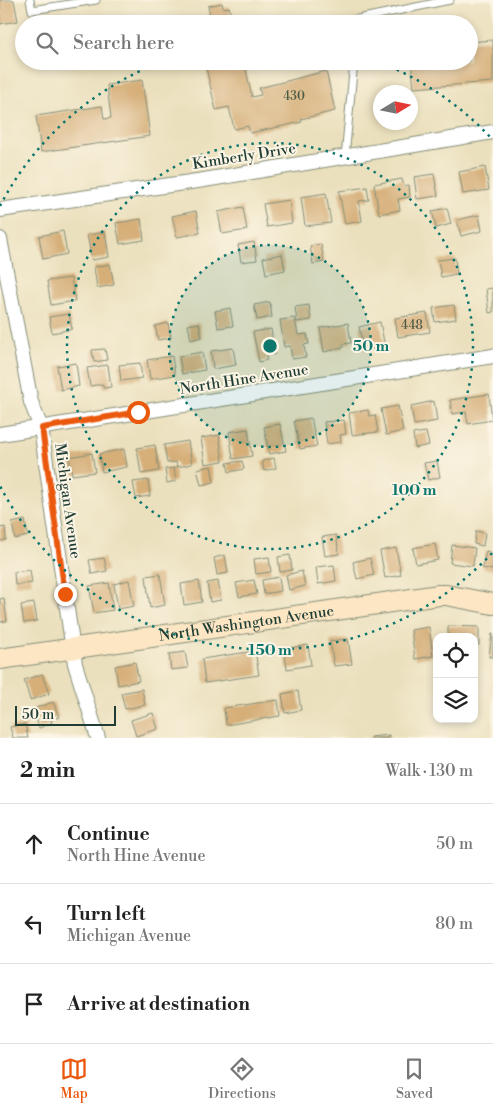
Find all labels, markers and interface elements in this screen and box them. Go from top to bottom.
search box [15,15,478,70]
icon: search [33,29,61,57]
text: Search here [73,31,174,55]
north arrow [373,85,418,130]
house number: 430 [283,89,305,104]
street label: Kimberly Drive [191,139,297,174]
house number: 448 [401,318,423,333]
centre of rings [261,337,279,355]
text: 50 m [353,337,389,356]
street label: North Hine Avenue [178,360,310,399]
route start [127,401,150,424]
street label: Michigan Avenue [50,442,85,560]
text: 100 m [392,481,437,500]
route end [54,583,77,606]
street label: North Washington Avenue [158,601,335,646]
map controls [433,633,478,723]
button: locate [433,633,478,678]
text: 150 m [248,641,292,660]
button: layers [433,678,478,723]
scale bar [15,703,116,726]
text: 50 m [22,706,54,724]
text: 2 min [20,758,75,784]
text: Walk · 130 m [385,761,473,781]
text: Continue [67,822,150,846]
icon: ahead [20,830,48,858]
text: 50 m [436,834,473,854]
text: North Hine Avenue [67,846,206,866]
text: Turn left [67,902,146,926]
icon: left [20,910,48,938]
text: 80 m [435,914,473,934]
text: Michigan Avenue [67,926,191,946]
icon: arrive [20,990,48,1018]
text: Arrive at destination [67,992,250,1016]
tab: Map [60,1055,88,1103]
tab: Directions [208,1055,276,1103]
tab: Saved [396,1055,433,1103]

